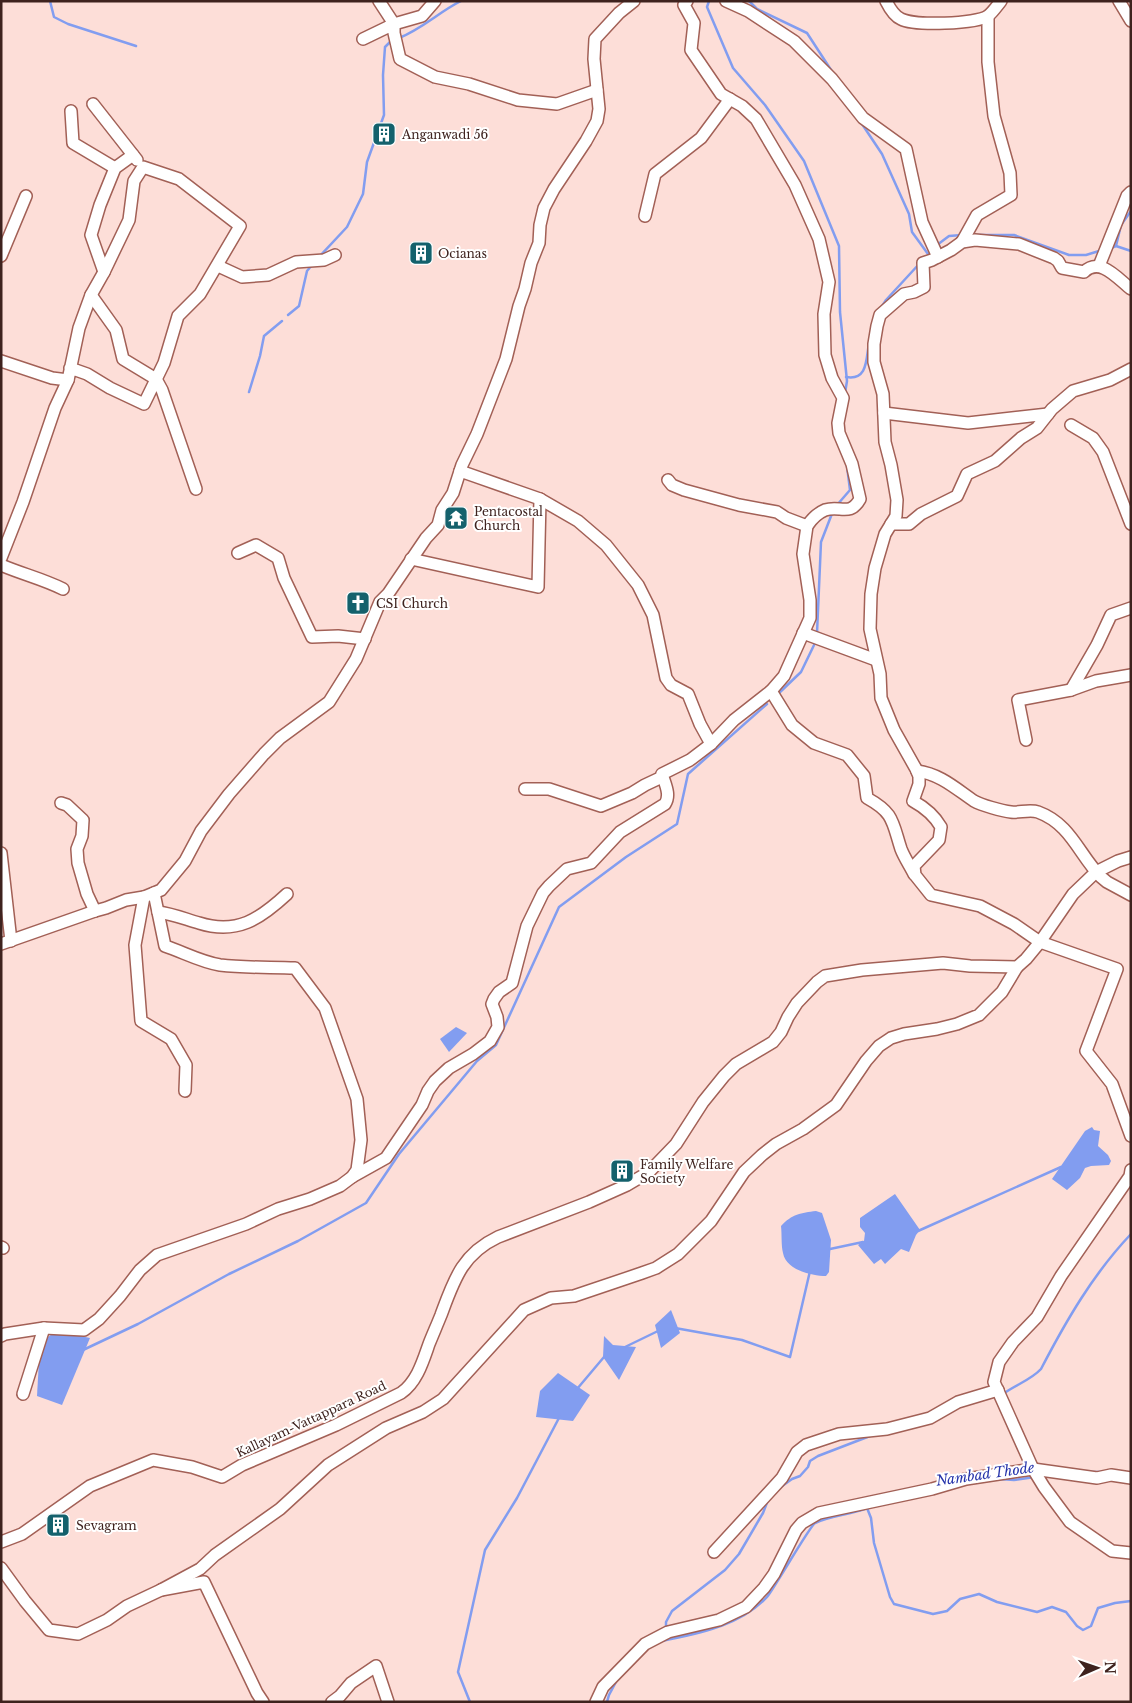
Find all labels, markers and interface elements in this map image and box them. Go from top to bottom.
building icon: Anganwadi 56 [371,121,397,147]
place label: Anganwadi 56 [401,127,489,142]
building icon: Ocianas [408,240,434,266]
place label: Ocianas [438,246,487,261]
place label: Pentacostal Church [474,504,543,533]
temple icon: Pentacostal Church [443,505,469,531]
church icon: CSI Church [345,590,371,616]
place label: CSI Church [376,596,448,611]
place label: Family Welfare Society [640,1157,733,1186]
building icon: Family Welfare Society [609,1158,635,1184]
street label: Kallayam-Vattappara Road [234,1378,388,1460]
water label: Nambad Thode [934,1458,1036,1490]
building icon: Sevagram [45,1512,71,1538]
place label: Sevagram [76,1518,137,1533]
north arrow [1072,1643,1122,1693]
text: N [1101,1661,1119,1674]

